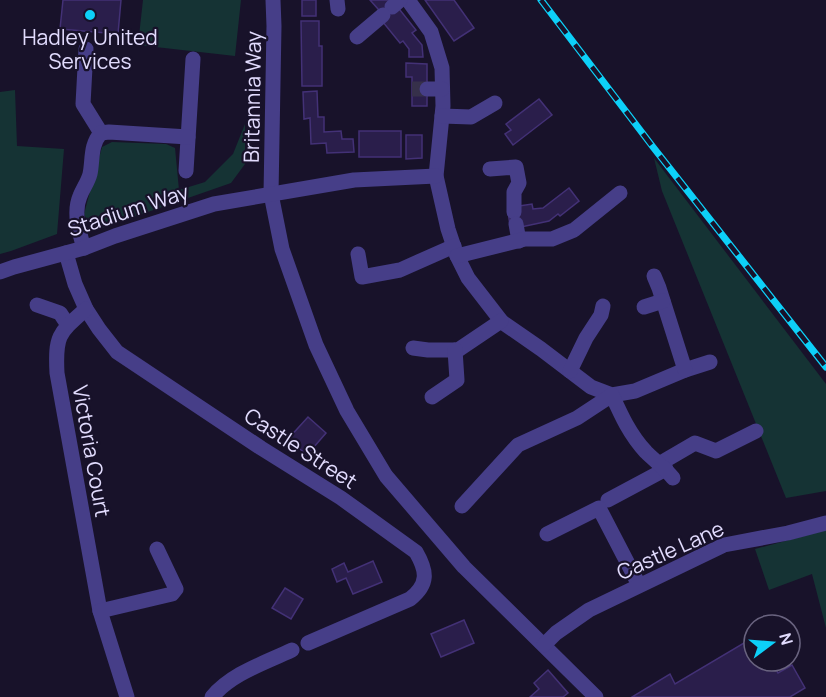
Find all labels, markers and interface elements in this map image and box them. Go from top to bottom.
marker: Hadley United Services [83,8,97,22]
place label: Hadley United Services [22,23,158,75]
street label: Britannia Way [237,31,267,163]
street label: Stadium Way [64,177,192,243]
street label: Victoria Court [67,383,117,519]
street label: Castle Street [239,401,363,495]
street label: Castle Lane [612,514,728,586]
north arrow [742,613,802,673]
text: N [774,630,799,647]

